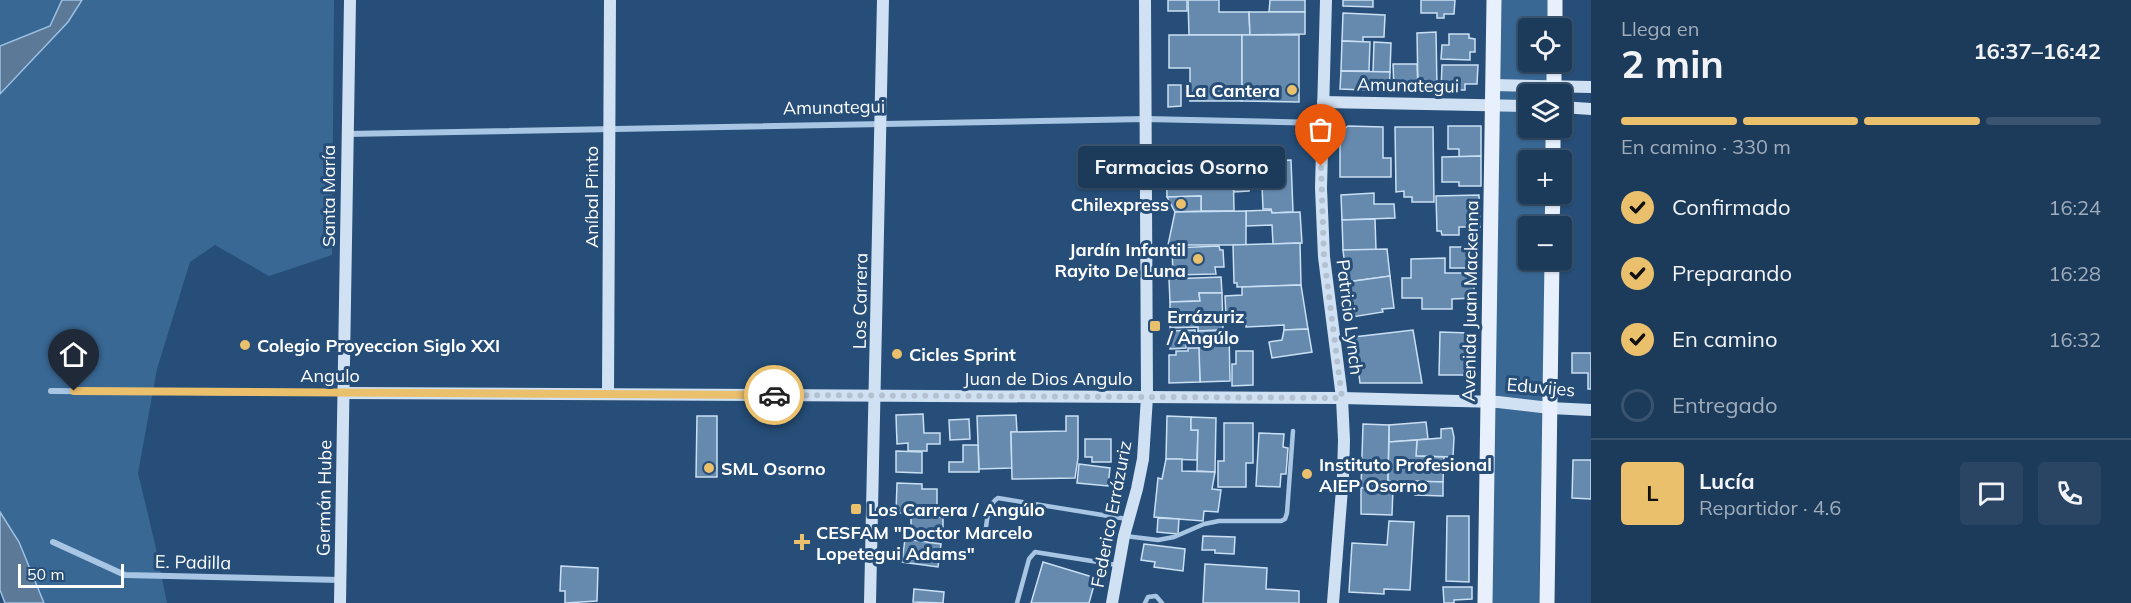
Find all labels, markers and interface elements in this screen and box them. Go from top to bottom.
text: Llega en [1621,16,1699,41]
map controls [1518,18,1572,270]
button: locate [1518,18,1572,72]
text: 16:37–16:42 [1973,37,2101,65]
text: 2 min [1621,39,1724,88]
street label: Amunategui [1357,73,1459,97]
place label: La Cantera [1185,79,1280,102]
marker: La Cantera [1285,83,1299,97]
button: layers [1518,84,1572,138]
street label: Amunategui [783,95,885,119]
pin [1295,104,1346,166]
icon: bag [1304,113,1337,146]
text: En camino · 330 m [1621,134,1791,159]
street label: Santa María [317,145,340,247]
callout: Farmacias Osorno [1078,145,1285,187]
street label: Aníbal Pinto [580,146,603,248]
button: + [1518,150,1572,204]
text: Farmacias Osorno [1094,154,1269,179]
icon: check [1621,191,1654,224]
place label: Chilexpress [1071,193,1169,216]
text: Confirmado [1672,193,1791,221]
text: 16:24 [2048,195,2101,220]
marker: Chilexpress [1174,197,1188,211]
street label: Avenida Juan Mackenna [1457,200,1483,402]
button: − [1518,216,1572,270]
place label: Jardín Infantil Rayito De Luna [1054,238,1186,282]
marker: Jardín Infantil Rayito De Luna [1191,252,1205,266]
street label: Los Carrera [848,253,872,349]
icon: check [1621,257,1654,290]
street label: Patricio Lynch [1332,258,1368,376]
text: Preparando [1672,259,1792,287]
text: 16:28 [2048,261,2101,286]
place label: Errázuriz / Angúlo [1166,305,1244,349]
marker: Errázuriz / Angúlo [1148,319,1162,333]
icon: check [1621,323,1654,356]
text: En camino [1672,325,1778,353]
text: 16:32 [2048,327,2101,352]
pin [48,329,99,391]
place label: Colegio Proyeccion Siglo XXI [257,334,500,357]
icon: home [57,338,90,371]
marker: Colegio Proyeccion Siglo XXI [238,338,252,352]
place label: Cicles Sprint [909,343,1016,366]
marker: Cicles Sprint [890,347,904,361]
street label: Angulo [300,364,360,387]
courier [744,365,804,425]
street label: Juan de Dios Angulo [964,367,1132,390]
street label: Eduvijes [1506,373,1576,401]
icon: car [758,379,791,412]
text: Entregado [1672,391,1778,419]
street label: Federico Errázuriz [1085,439,1137,589]
street label: Germán Hube [311,440,337,556]
place label: Instituto Profesional AIEP Osorno [1319,453,1492,497]
place label: SML Osorno [721,457,826,480]
marker: SML Osorno [702,461,716,475]
button: chat [1960,462,2023,525]
button: phone [2038,462,2101,525]
marker: Instituto Profesional AIEP Osorno [1300,467,1314,481]
text: Lucía [1699,467,1755,495]
text: L [1646,479,1659,507]
text: Repartidor · 4.6 [1699,495,1841,520]
place label: Los Carrera / Angúlo [868,498,1045,521]
marker: Los Carrera / Angúlo [849,502,863,516]
place label: CESFAM "Doctor Marcelo Lopetegui Adams" [816,521,1033,565]
marker: CESFAM "Doctor Marcelo Lopetegui Adams" [793,533,811,551]
street label: E. Padilla [155,550,231,574]
scale bar [18,561,124,588]
text: 50 m [27,564,64,584]

